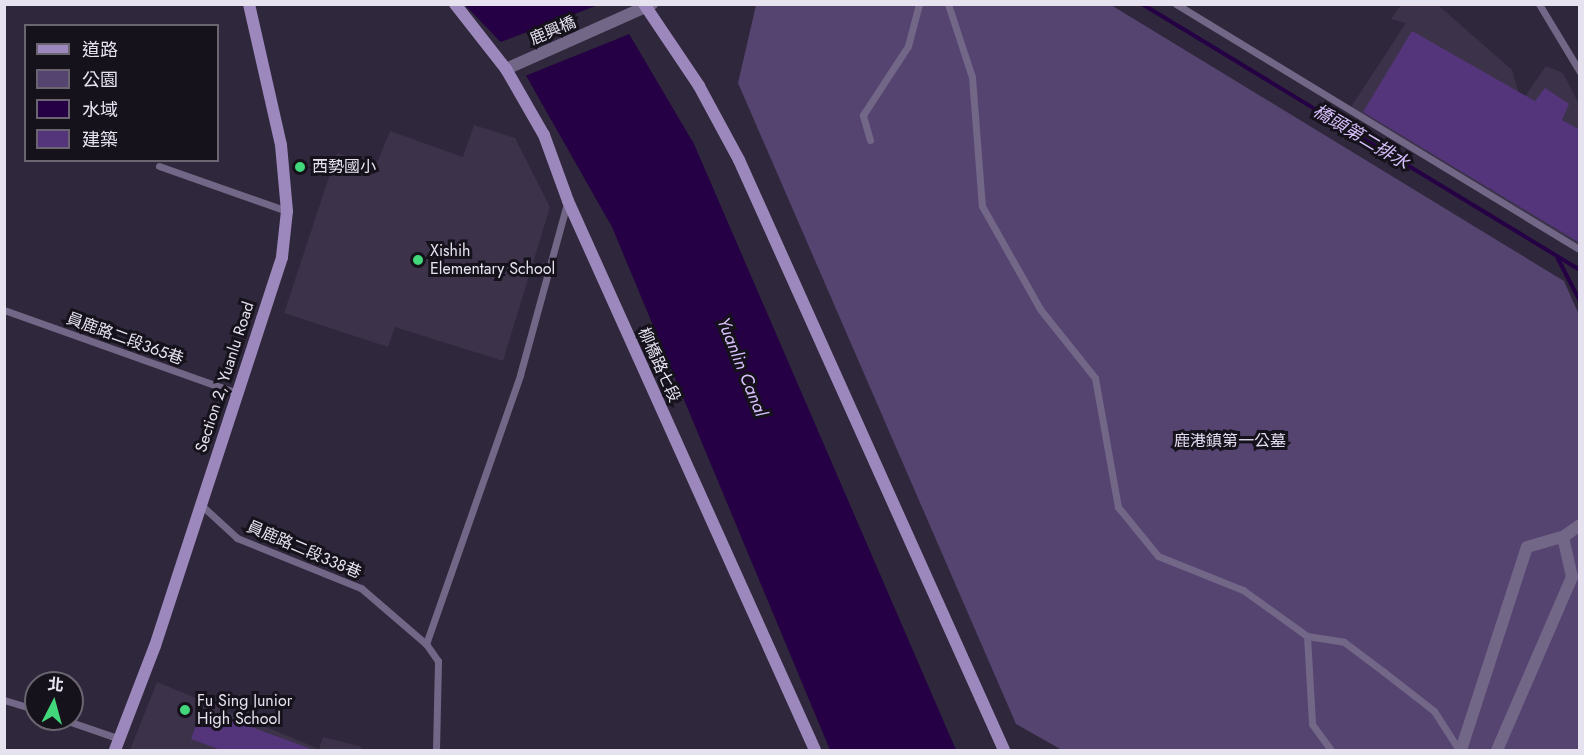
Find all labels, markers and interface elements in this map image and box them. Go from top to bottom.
street label: 鹿興橋 [527,13,579,49]
legend [24,24,219,162]
text: 道路 [82,37,118,63]
text: 公園 [82,67,118,93]
text: 水域 [82,97,118,123]
water label: 橋頭第二排水 [1309,100,1413,174]
text: 建築 [82,127,118,153]
place label: 西勢國小 [312,157,376,177]
marker: 西勢國小 [293,160,307,174]
place label: Xishih Elementary School [430,241,555,279]
marker: Xishih Elementary School [411,253,425,267]
street label: Section 2, Yuanlu Road [192,299,258,455]
street label: 員鹿路二段365巷 [64,309,186,369]
water label: Yuanlin Canal [712,314,772,420]
street label: 柳橋路七段 [634,325,684,405]
park label: 鹿港鎮第一公墓 [1174,431,1286,451]
street label: 員鹿路二段338巷 [244,517,364,583]
north arrow [24,671,84,731]
text: 北 [47,672,65,697]
place label: Fu Sing Junior High School [197,691,292,729]
marker: Fu Sing Junior High School [178,703,192,717]

